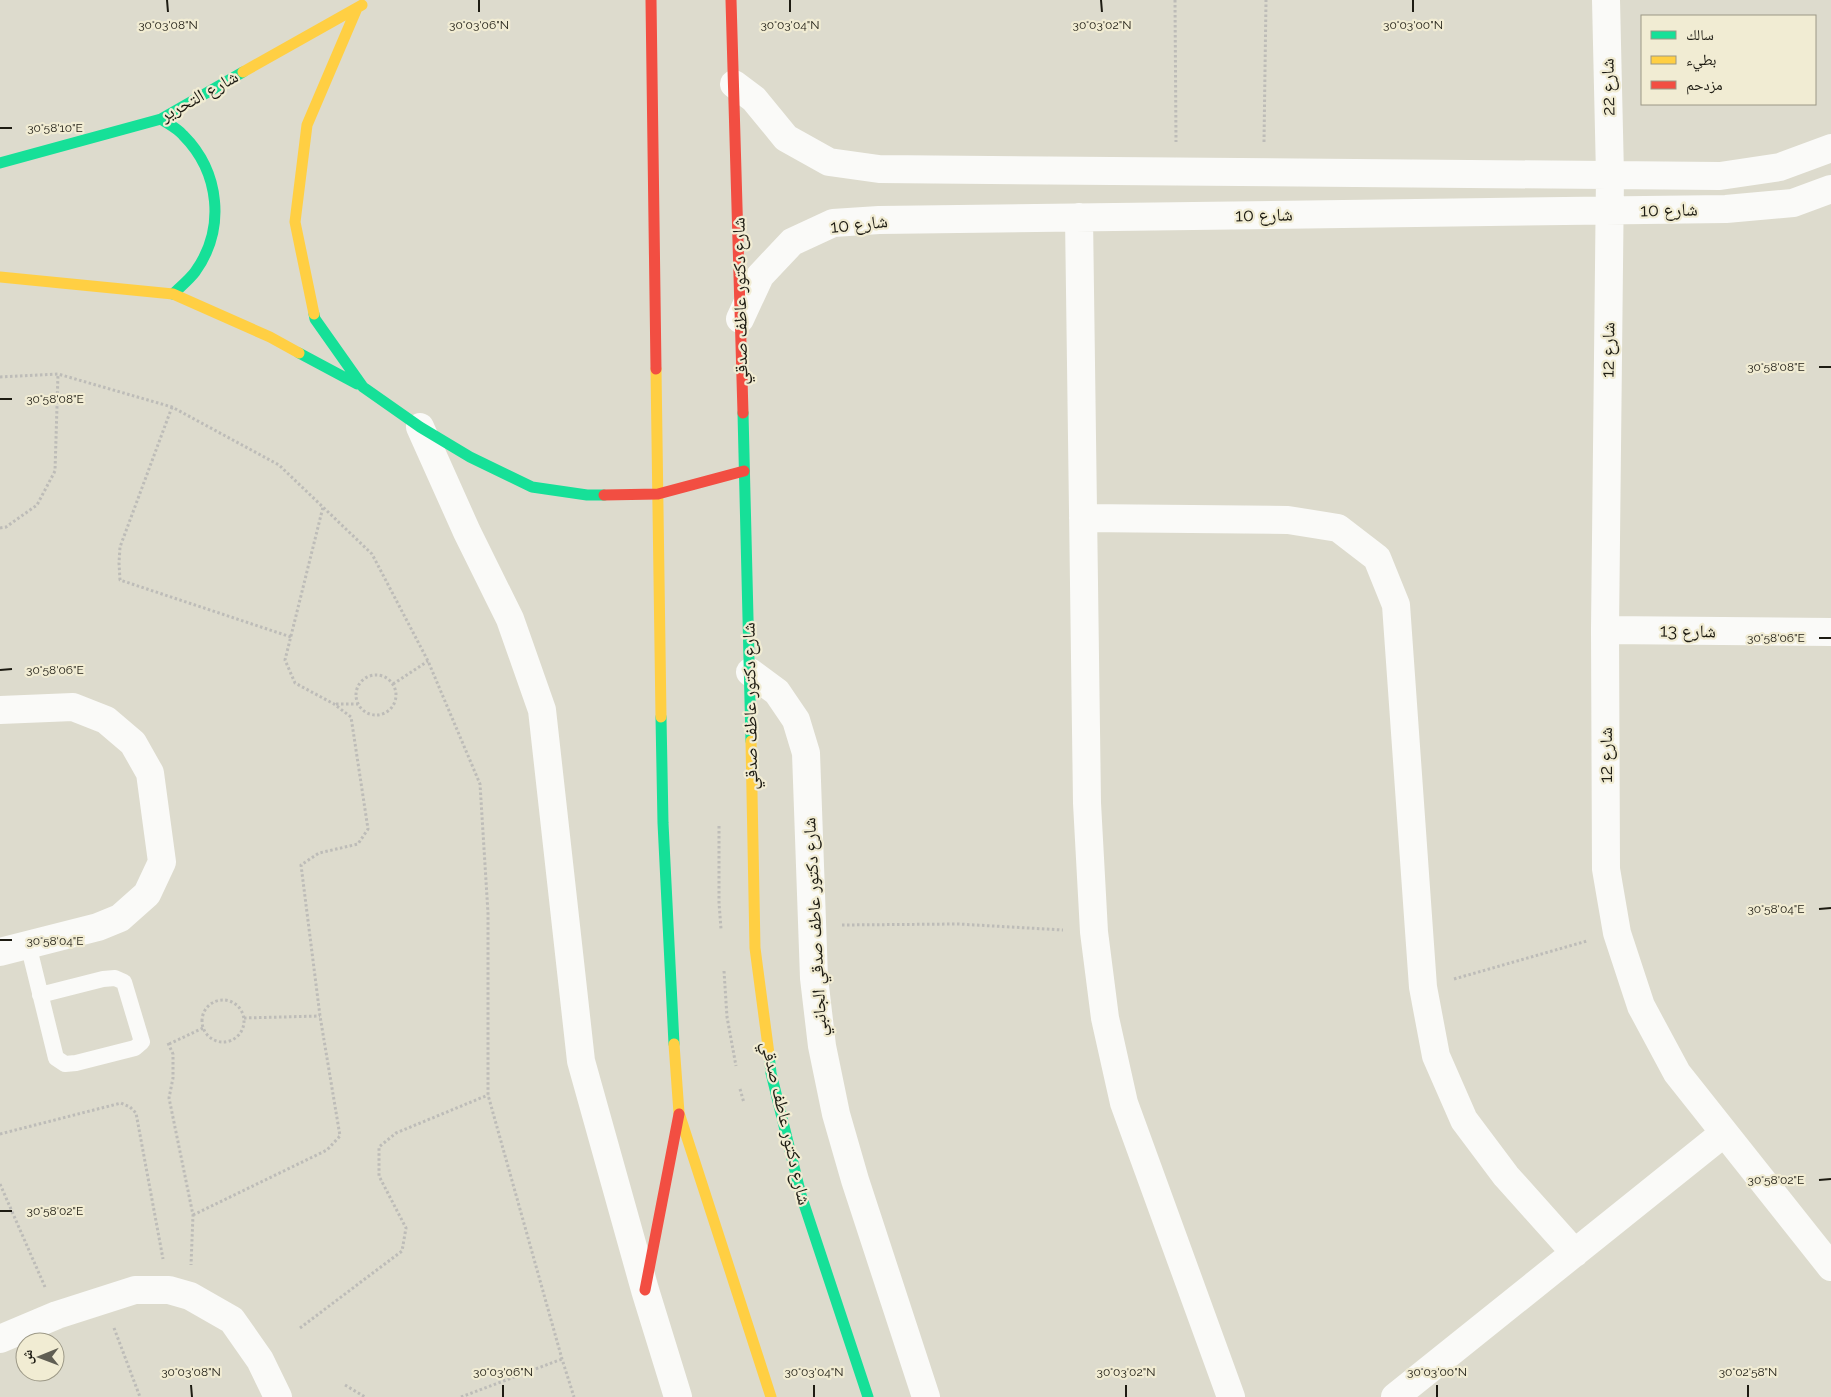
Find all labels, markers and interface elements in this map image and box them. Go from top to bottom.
legend [1641,15,1816,105]
text: 30°03'08"N [138,18,198,32]
text: 30°03'06"N [449,18,509,32]
text: 30°03'04"N [760,18,820,32]
text: 30°03'02"N [1073,18,1131,32]
text: 30°03'00"N [1383,18,1443,32]
text: سالك [1686,26,1714,44]
text: بطيء [1686,51,1716,72]
street label: شارع 22 [1596,58,1620,116]
street label: شارع التحرير [155,66,242,127]
text: مزدحم [1686,76,1723,95]
text: 30°58'10"E [27,121,83,135]
street label: شارع 10 [1640,198,1698,222]
street label: شارع 10 [1235,203,1293,227]
street label: شارع 10 [829,210,889,238]
street label: شارع دكتور عاطف صدقي [728,217,756,385]
street label: شارع 12 [1597,322,1619,378]
text: 30°58'08"E [1747,360,1805,374]
text: 30°58'08"E [26,392,84,406]
street label: شارع 13 [1660,620,1716,642]
street label: شارع دكتور عاطف صدقي [738,622,766,790]
text: 30°58'06"E [1747,631,1805,645]
text: 30°58'06"E [26,663,84,677]
street label: شارع 12 [1595,727,1617,783]
street label: شارع دكتور عاطف صدقي الجانبي [798,817,835,1037]
text: 30°58'04"E [1747,902,1805,916]
text: 30°58'04"E [26,934,84,948]
street label: شارع دكتور عاطف صدقي [753,1039,816,1208]
text: 30°58'02"E [1748,1173,1804,1187]
text: 30°58'02"E [27,1204,83,1218]
north arrow [15,1332,65,1382]
text: ش [19,1350,36,1365]
text: 30°03'08"N [161,1365,221,1379]
text: 30°03'06"N [473,1365,533,1379]
text: 30°03'04"N [784,1365,844,1379]
text: 30°03'02"N [1097,1365,1155,1379]
text: 30°03'00"N [1407,1365,1467,1379]
text: 30°02'58"N [1719,1365,1777,1379]

